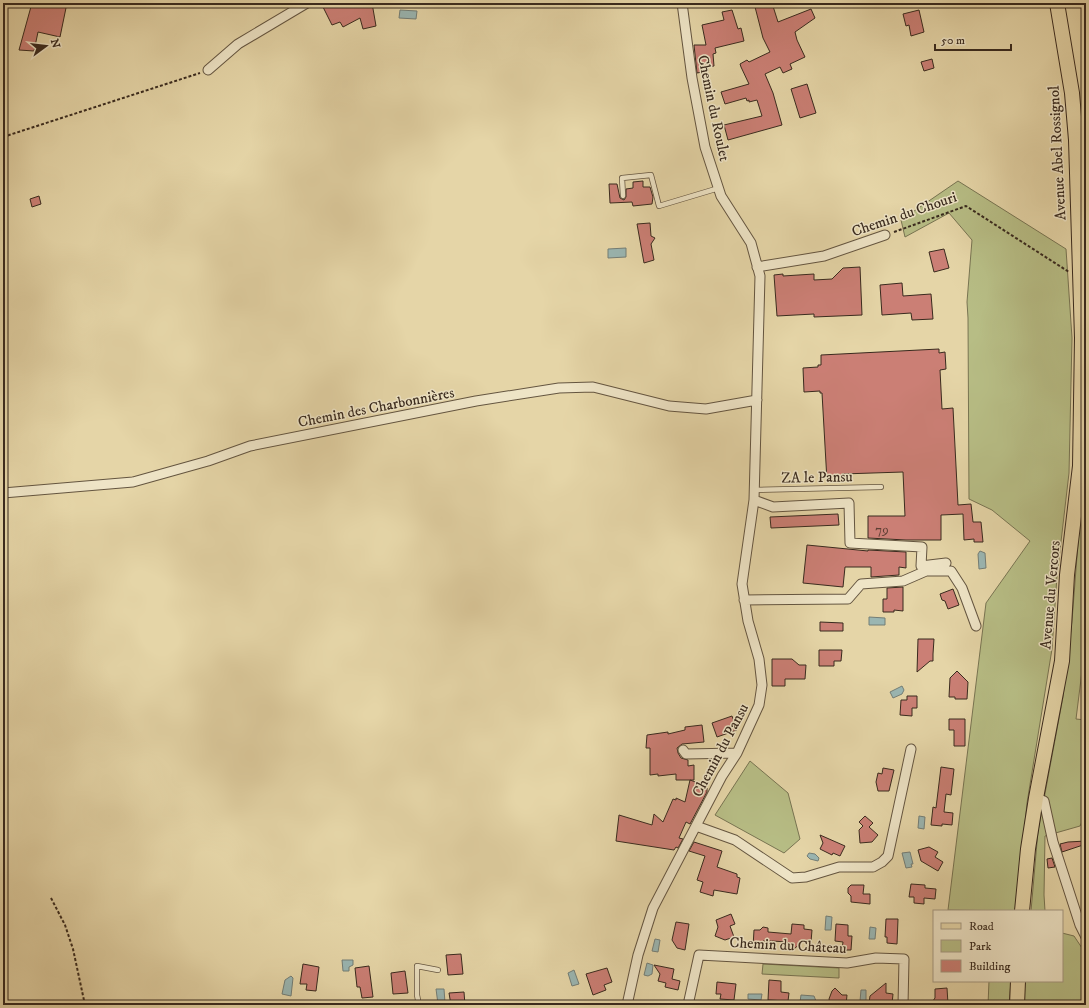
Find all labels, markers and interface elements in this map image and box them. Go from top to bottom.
north arrow [26,26,66,66]
scale bar [935,26,1011,52]
text: 50 m [941,33,965,48]
text: N [47,37,63,50]
street label: Chemin du Roulet [693,53,734,163]
street label: Avenue Abel Rossignol [1044,85,1071,221]
street label: Chemin du Chouri [849,188,959,241]
street label: Chemin des Charbonnières [296,383,456,432]
street label: ZA le Pansu [781,467,853,488]
house number: 79 [875,522,889,538]
street label: Avenue du Vercors [1036,540,1065,650]
street label: Chemin du Pansu [688,700,753,800]
legend [933,910,1063,982]
text: Road [969,919,994,934]
street label: Chemin du Château [729,933,847,958]
text: Park [969,939,991,954]
text: Building [969,959,1010,974]

